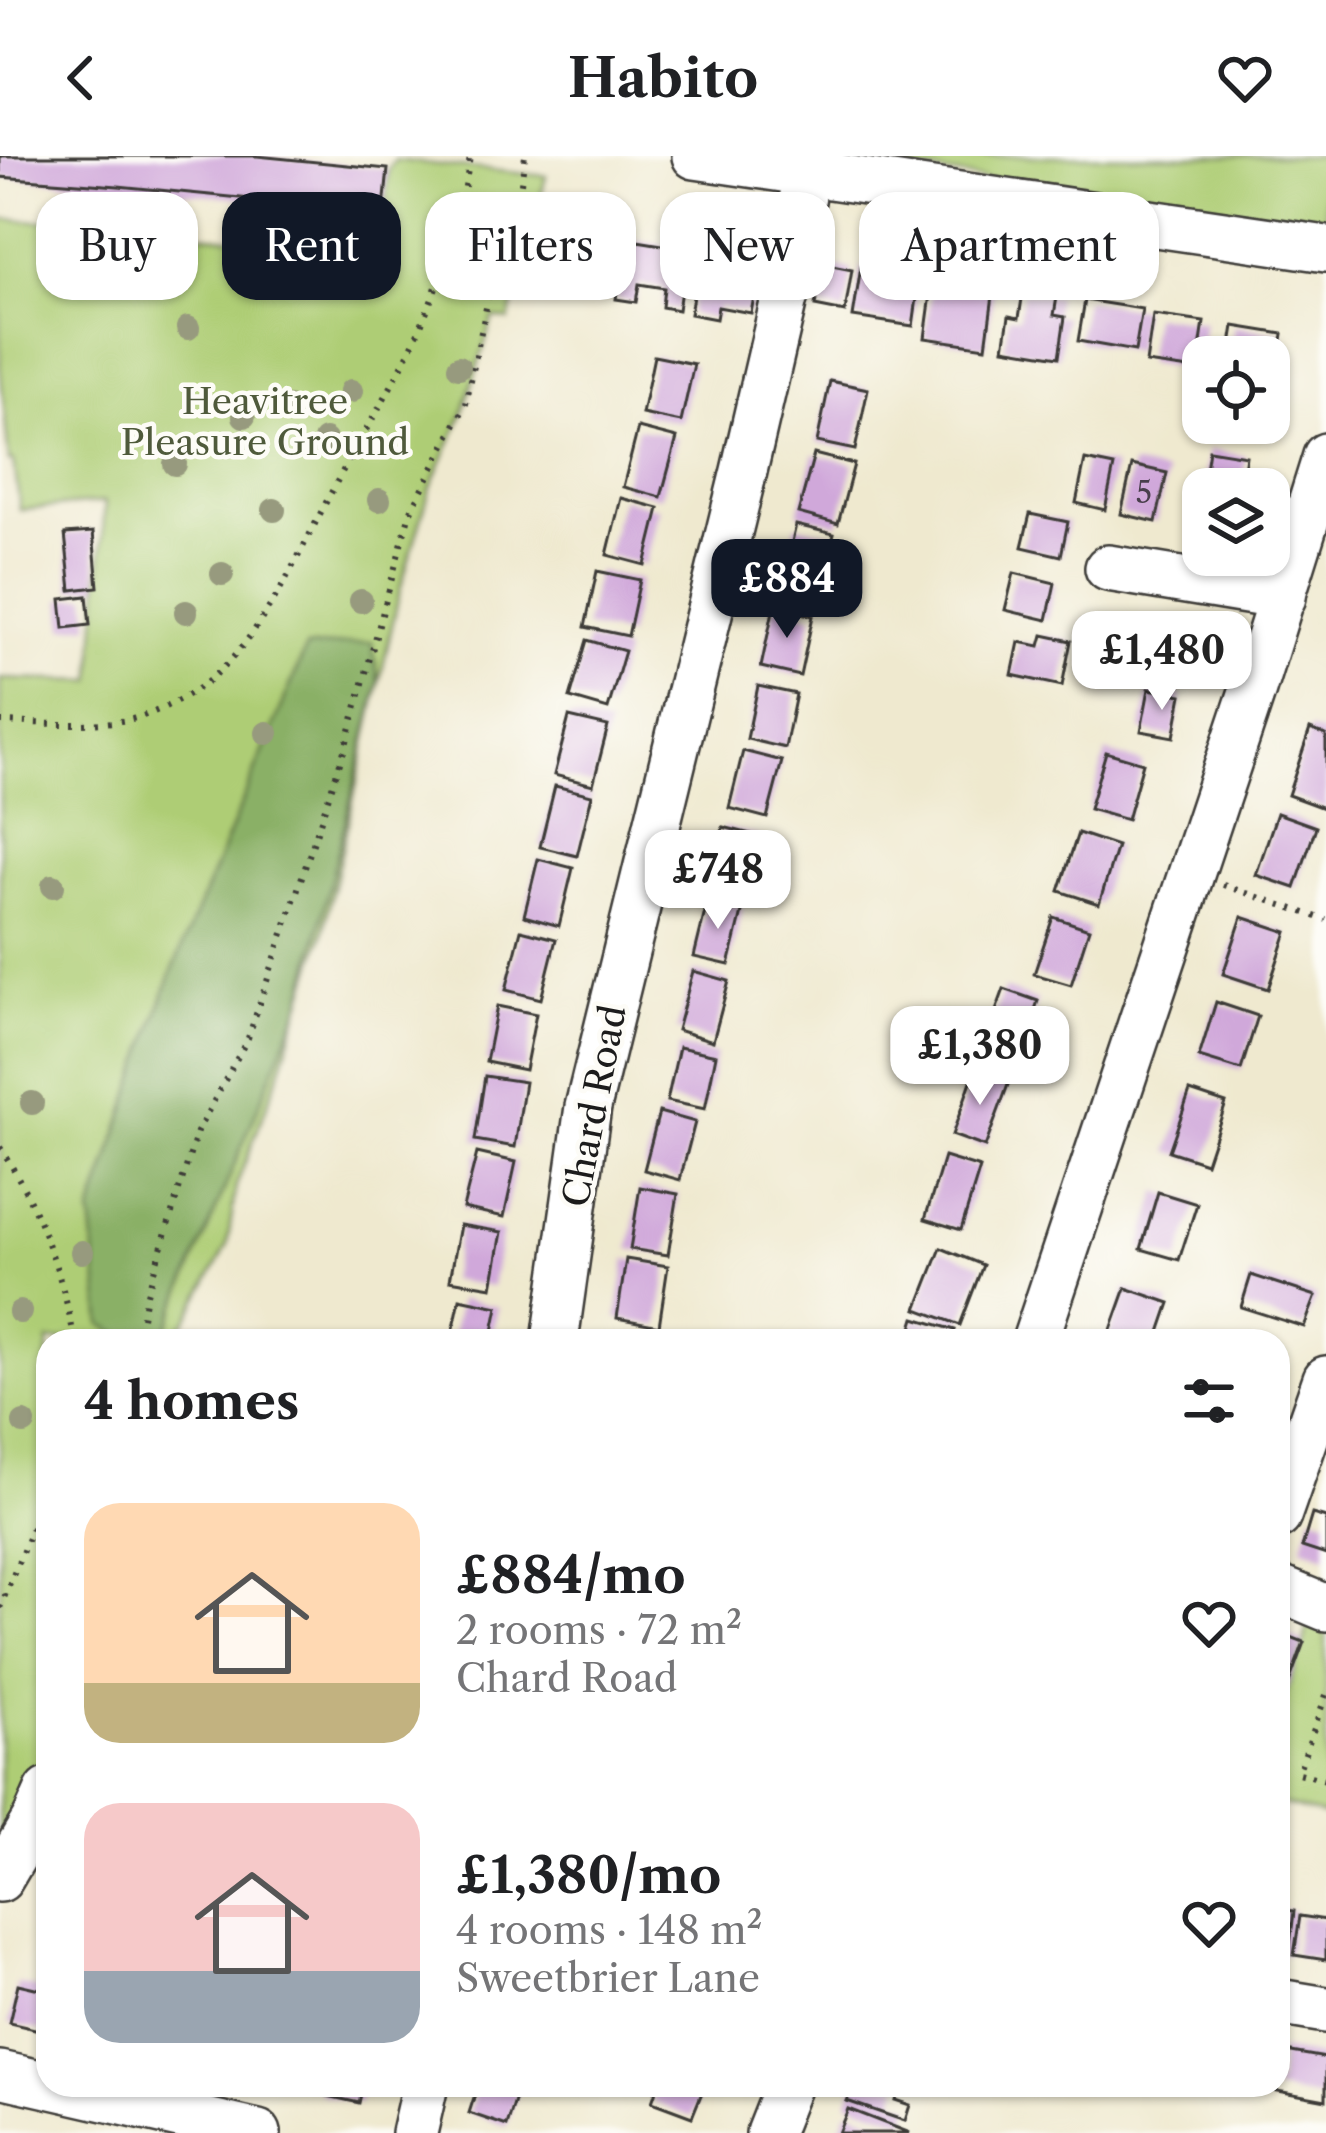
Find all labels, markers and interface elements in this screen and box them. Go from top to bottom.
icon: back [48,45,114,111]
text: Habito [568,45,758,111]
icon: heart [1212,45,1278,111]
chip: Buy [36,192,198,300]
chip: Rent [222,192,401,300]
chip: Filters [425,192,636,300]
chip: New [660,192,835,300]
chip: Apartment [859,192,1159,300]
map controls [1182,336,1290,576]
button: locate [1182,336,1290,444]
park label: Heavitree Pleasure Ground [121,379,409,464]
button: layers [1182,468,1290,576]
house number: 5 [1136,474,1152,511]
pin: £884 [716,539,858,641]
text: £884 [738,554,836,602]
pin: £1,480 [1064,611,1260,713]
text: £1,480 [1099,626,1225,674]
pin: £748 [647,830,789,932]
text: £748 [672,845,764,893]
street label: Chard Road [553,1001,635,1211]
pin: £1,380 [882,1006,1078,1108]
text: £1,380 [917,1021,1043,1069]
icon: filters [1176,1368,1242,1434]
text: 4 homes [84,1370,299,1432]
text: £884/mo [456,1544,686,1606]
icon: home [180,1551,324,1695]
icon: heart [1176,1590,1242,1656]
text: 2 rooms · 72 m² [456,1606,742,1654]
text: Chard Road [456,1654,678,1702]
text: £1,380/mo [456,1844,721,1906]
icon: home [180,1851,324,1995]
icon: heart [1176,1890,1242,1956]
text: 4 rooms · 148 m² [456,1906,762,1954]
text: Sweetbrier Lane [456,1954,760,2002]

